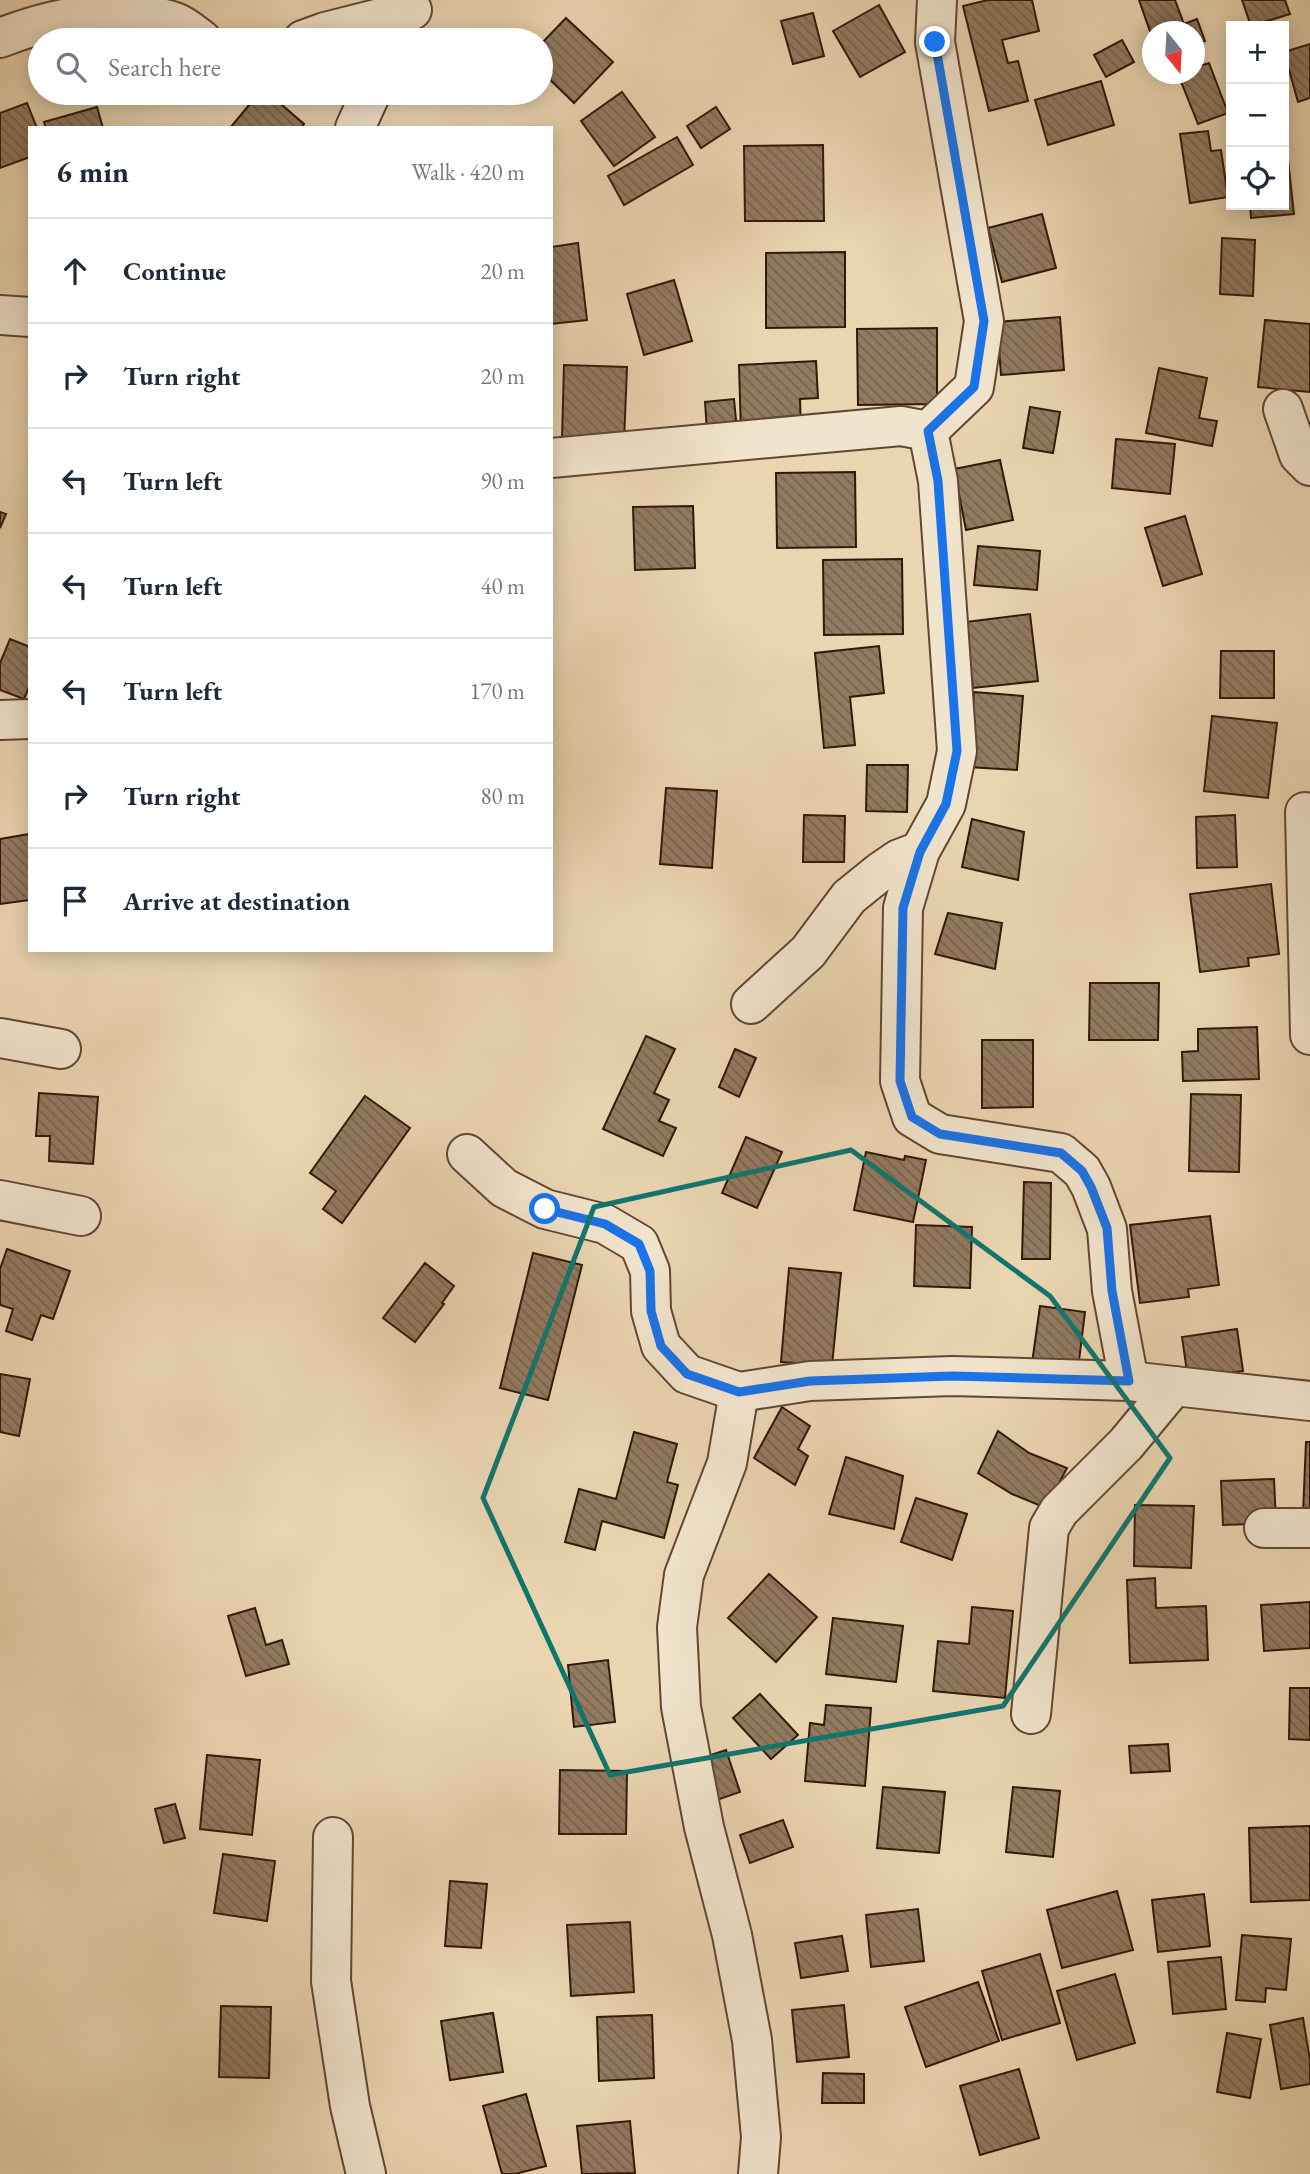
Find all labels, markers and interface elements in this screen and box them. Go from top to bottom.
north arrow [1142,21,1205,84]
map controls [1226,21,1289,210]
button: + [1226,21,1289,84]
route end [919,26,950,57]
search box [28,28,553,105]
icon: search [52,48,90,86]
text: Search here [108,50,221,84]
button: − [1226,84,1289,147]
button: locate [1226,147,1289,210]
text: 6 min [56,152,129,191]
text: Walk · 420 m [411,157,525,187]
icon: ahead [56,252,94,290]
text: Continue [123,254,226,288]
text: 20 m [480,256,525,286]
icon: right [56,357,94,395]
text: Turn right [123,359,241,393]
text: 20 m [480,361,525,391]
icon: left [56,462,94,500]
text: Turn left [123,464,222,498]
text: 90 m [480,466,525,496]
icon: left [56,567,94,605]
text: Turn left [123,569,222,603]
text: 40 m [480,571,525,601]
icon: left [56,672,94,710]
text: Turn left [123,674,222,708]
text: 170 m [469,676,525,706]
icon: right [56,777,94,815]
text: Turn right [123,779,241,813]
text: 80 m [480,781,525,811]
icon: arrive [56,882,94,920]
text: Arrive at destination [123,884,350,918]
route start [529,1193,560,1224]

